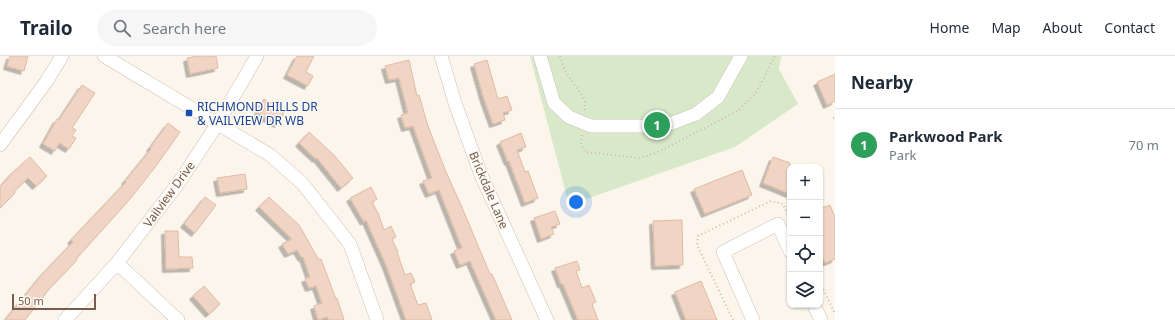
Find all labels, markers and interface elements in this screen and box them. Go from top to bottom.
search box [97,10,377,46]
text: Trailo [20,15,73,41]
icon: search [111,17,133,39]
text: Search here [143,18,226,38]
text: Home [930,18,969,37]
text: Map [991,18,1021,37]
text: About [1043,18,1082,37]
text: Contact [1104,18,1155,37]
text: Nearby [851,71,913,94]
place label: RICHMOND HILLS DR & VAILVIEW DR WB [197,98,318,129]
marker: RICHMOND HILLS DR & VAILVIEW DR WB [184,108,194,118]
pin: 1 [644,110,670,140]
text: Parkwood Park [889,126,1003,146]
text: 1 [860,136,868,154]
text: 70 m [1129,136,1159,154]
text: Park [889,146,916,164]
street label: Brickdale Lane [465,149,513,231]
street label: Vailview Drive [139,157,199,230]
map controls [787,164,823,308]
button: + [787,164,823,200]
your location [566,192,586,212]
button: − [787,200,823,236]
button: locate [787,236,823,272]
button: layers [787,272,823,308]
scale bar [12,292,96,311]
text: 50 m [18,293,44,308]

